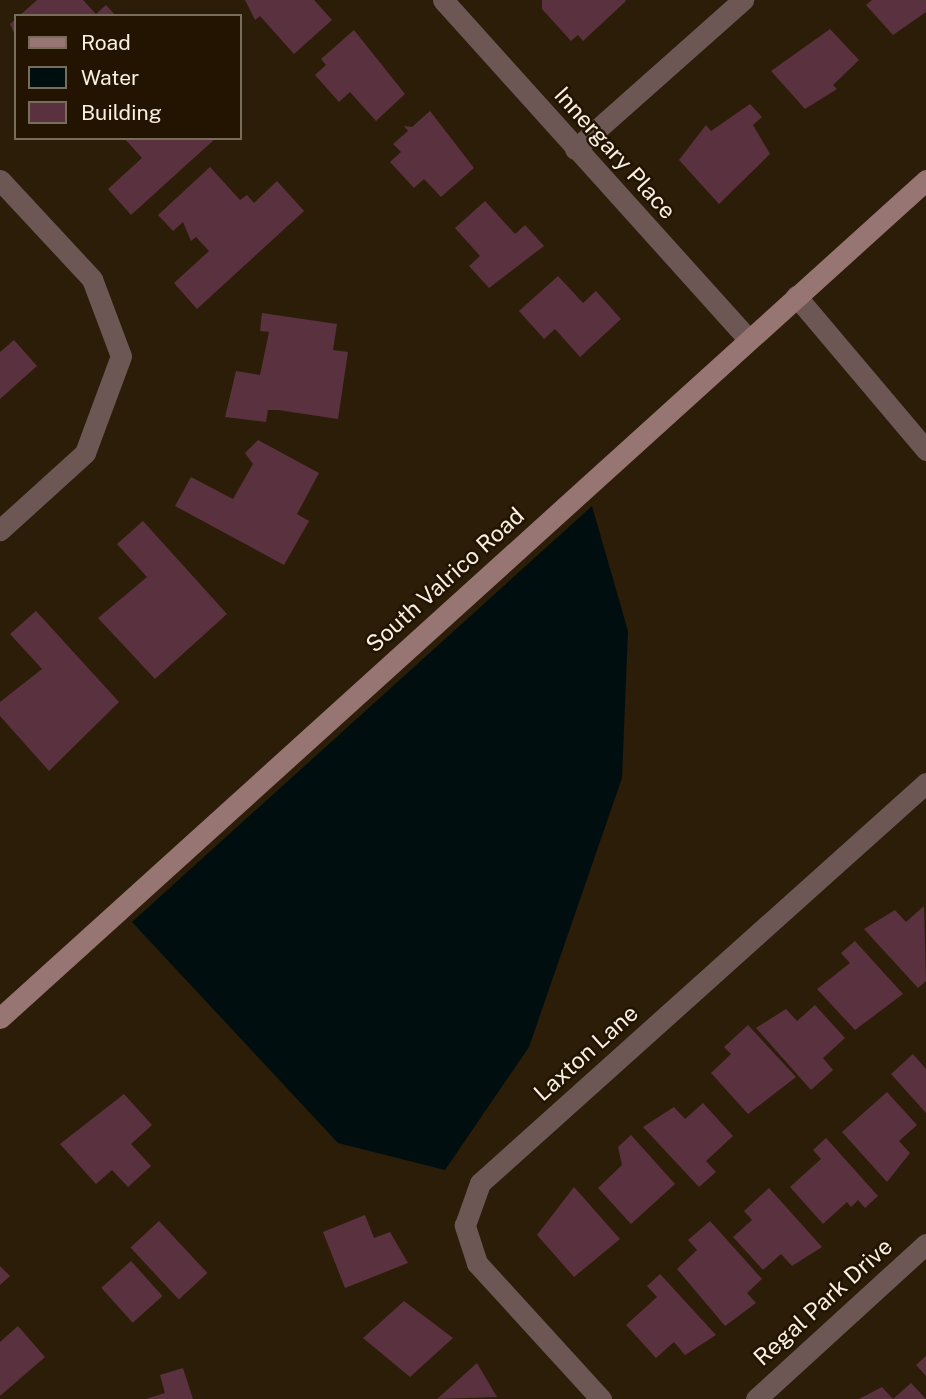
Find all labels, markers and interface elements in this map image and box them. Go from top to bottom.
legend [14,14,242,140]
text: Road [81,30,131,55]
text: Water [81,65,139,90]
street label: Innergary Place [548,81,682,225]
text: Building [81,100,162,125]
street label: South Valrico Road [360,502,530,658]
street label: Laxton Lane [528,999,644,1107]
street label: Regal Park Drive [748,1233,898,1371]

